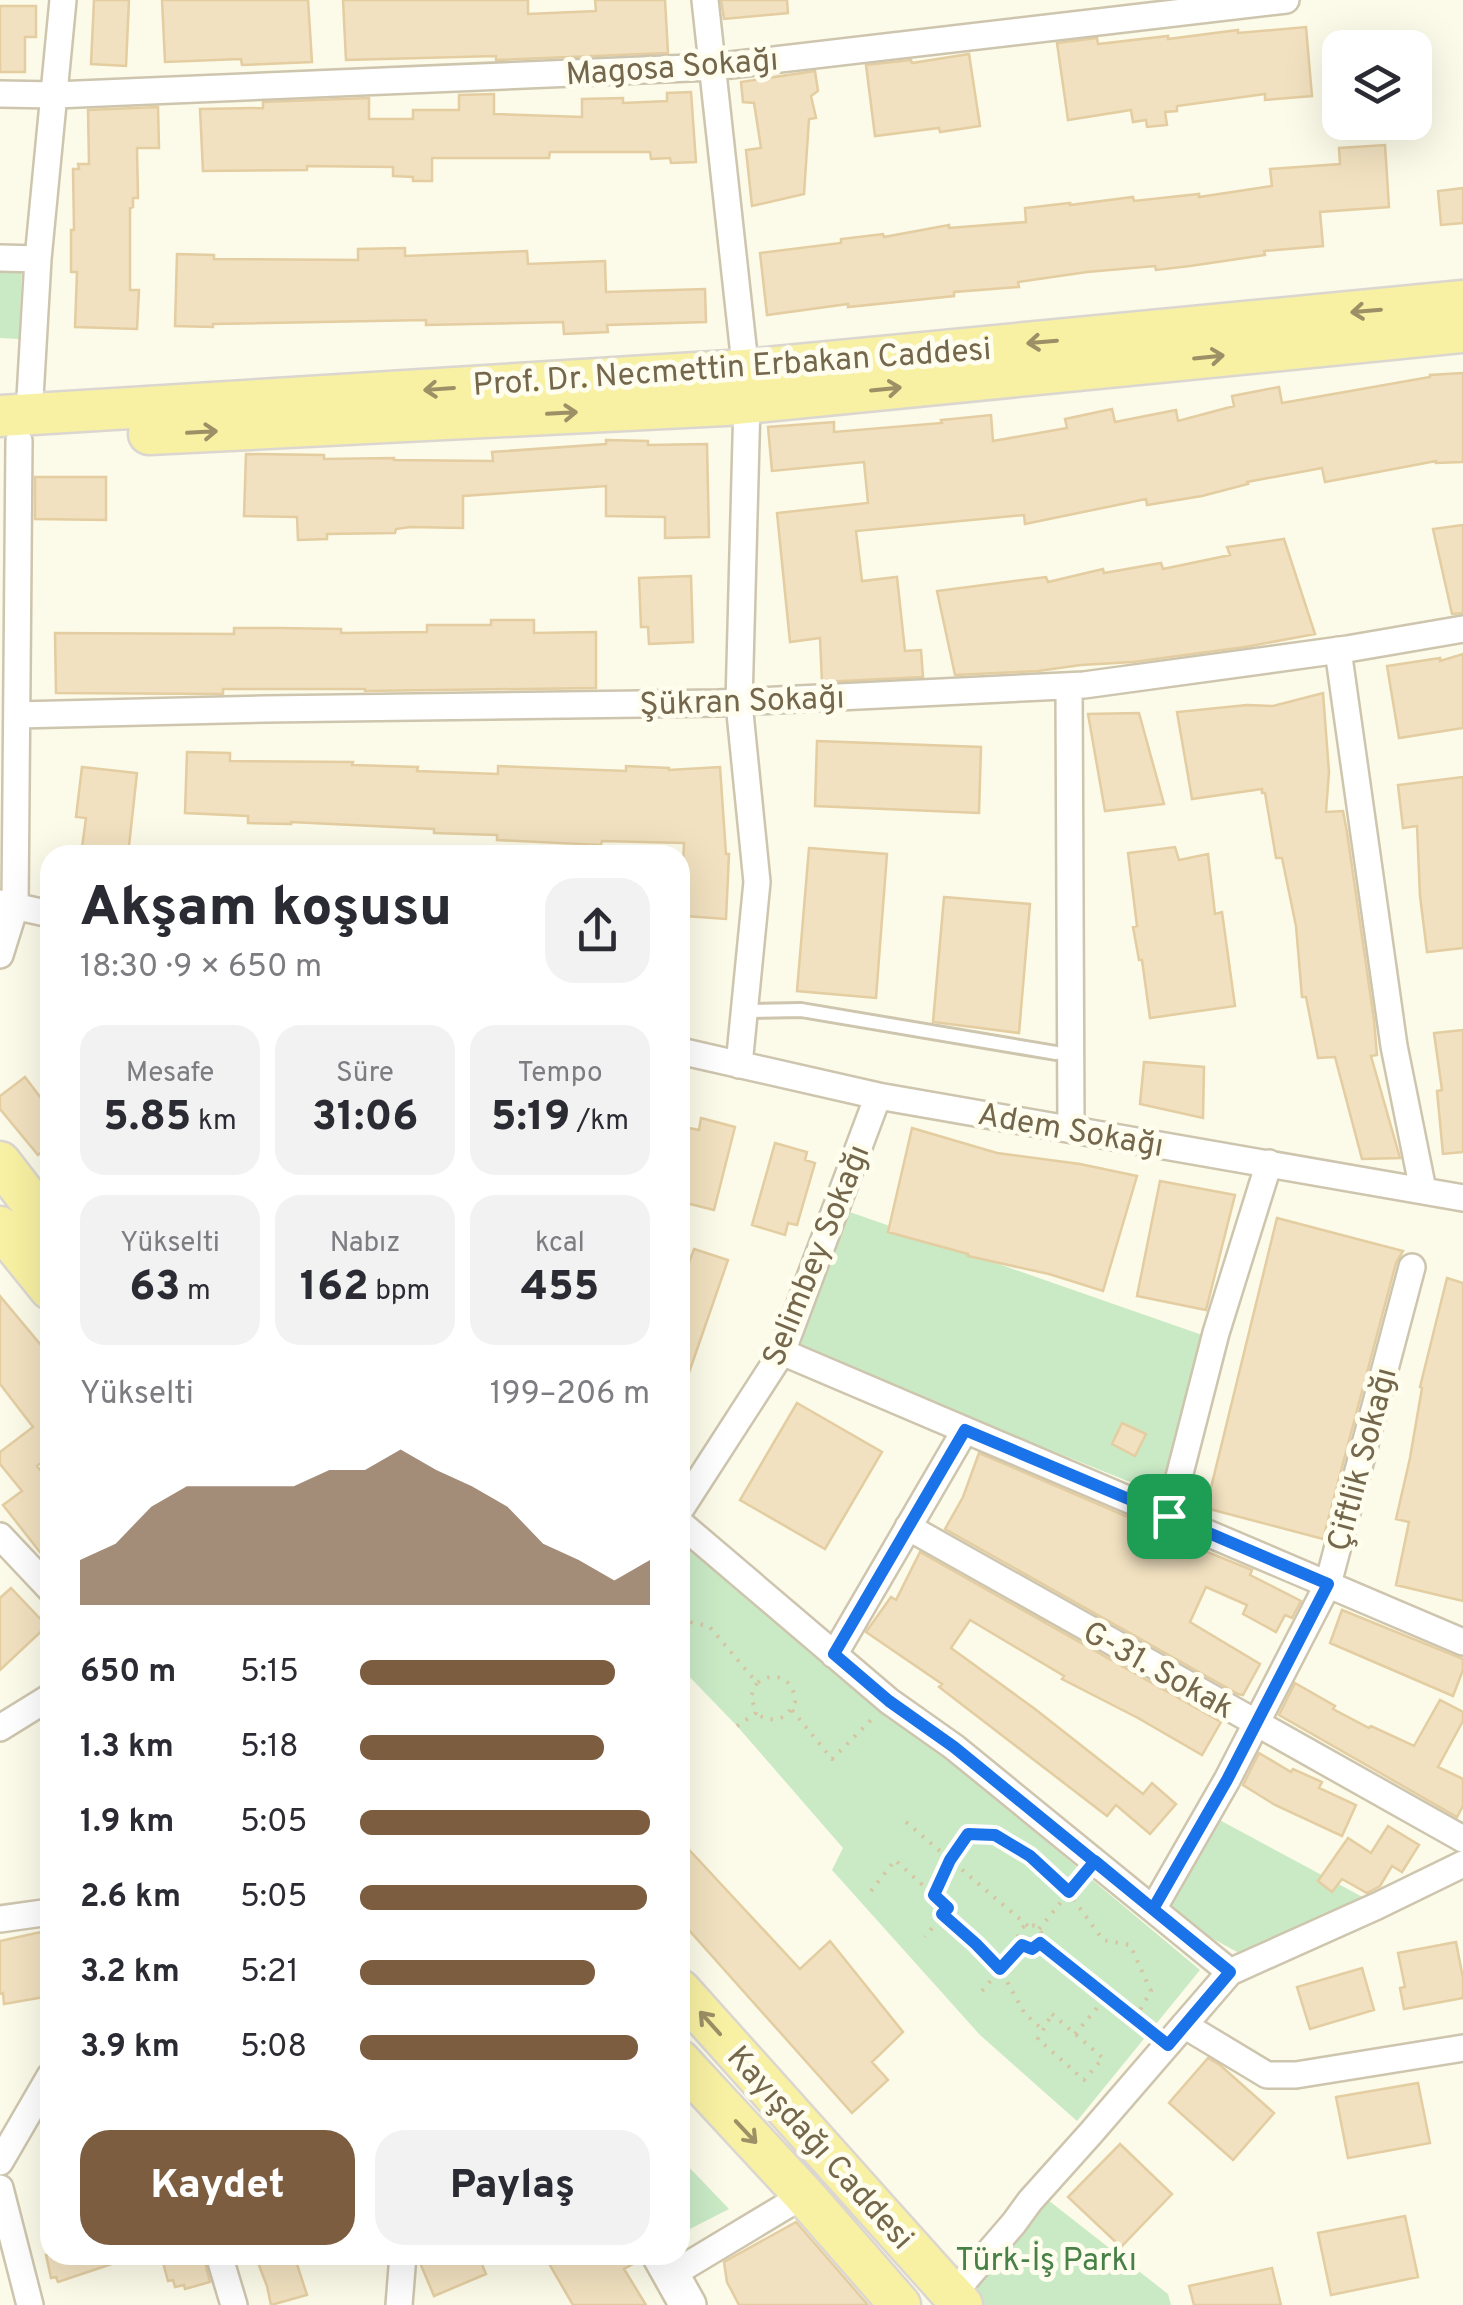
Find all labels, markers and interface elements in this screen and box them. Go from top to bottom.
map controls [1322,30,1432,140]
button: layers [1322,30,1432,140]
street label: Magosa Sokağı [565,42,780,96]
one-way arrow [1350,301,1383,320]
street label: Prof. Dr. Necmettin Erbakan Caddesi [472,331,993,407]
one-way arrow [1027,332,1059,351]
one-way arrow [1193,347,1225,366]
one-way arrow [869,379,901,398]
one-way arrow [424,380,456,399]
one-way arrow [545,403,577,422]
one-way arrow [186,422,218,441]
street label: Şükran Sokağı [639,679,845,727]
text: Akşam koşusu [80,875,452,945]
button: share [545,878,650,983]
text: 18:30 · 9 × 650 m [80,948,322,988]
text: Mesafe [126,1056,214,1092]
text: Süre [336,1056,394,1092]
text: Tempo [517,1056,603,1092]
text: 5.85 [103,1092,191,1145]
text: 31:06 [312,1092,418,1145]
text: 5:19 [491,1092,570,1145]
street label: Adem Sokağı [975,1096,1166,1168]
text: km [191,1104,237,1140]
text: /km [570,1104,629,1140]
street label: Selimbey Sokağı [755,1140,880,1373]
text: Yükselti [120,1226,220,1262]
text: Nabız [330,1226,400,1262]
text: kcal [535,1226,585,1262]
text: 63 [129,1262,180,1315]
text: 162 [300,1262,369,1315]
text: 455 [521,1262,599,1315]
text: m [180,1274,211,1310]
text: bpm [369,1274,430,1310]
street label: Çiftlik Sokağı [1320,1364,1408,1556]
text: Yükselti [80,1375,194,1415]
text: 199–206 m [490,1375,650,1415]
pin [1127,1474,1212,1559]
icon: arrive [1142,1489,1197,1544]
street label: G-31. Sokak [1075,1614,1240,1730]
text: 650 m [80,1653,176,1693]
text: 5:15 [240,1653,299,1693]
text: 1.3 km [80,1728,174,1768]
text: 5:18 [240,1728,299,1768]
text: 1.9 km [80,1803,174,1843]
text: 5:05 [240,1803,308,1843]
text: 2.6 km [80,1878,181,1918]
text: 5:05 [240,1878,308,1918]
text: 3.2 km [80,1953,180,1993]
text: 5:21 [240,1953,299,1993]
one-way arrow [700,2011,722,2037]
text: 3.9 km [80,2028,180,2068]
text: 5:08 [240,2028,307,2068]
street label: Kayışdağı Caddesi [717,2039,921,2259]
one-way arrow [734,2119,757,2144]
button: Kaydet [80,2130,355,2245]
button: Paylaş [375,2130,650,2245]
park label: Türk-İş Parkı [955,2241,1137,2282]

